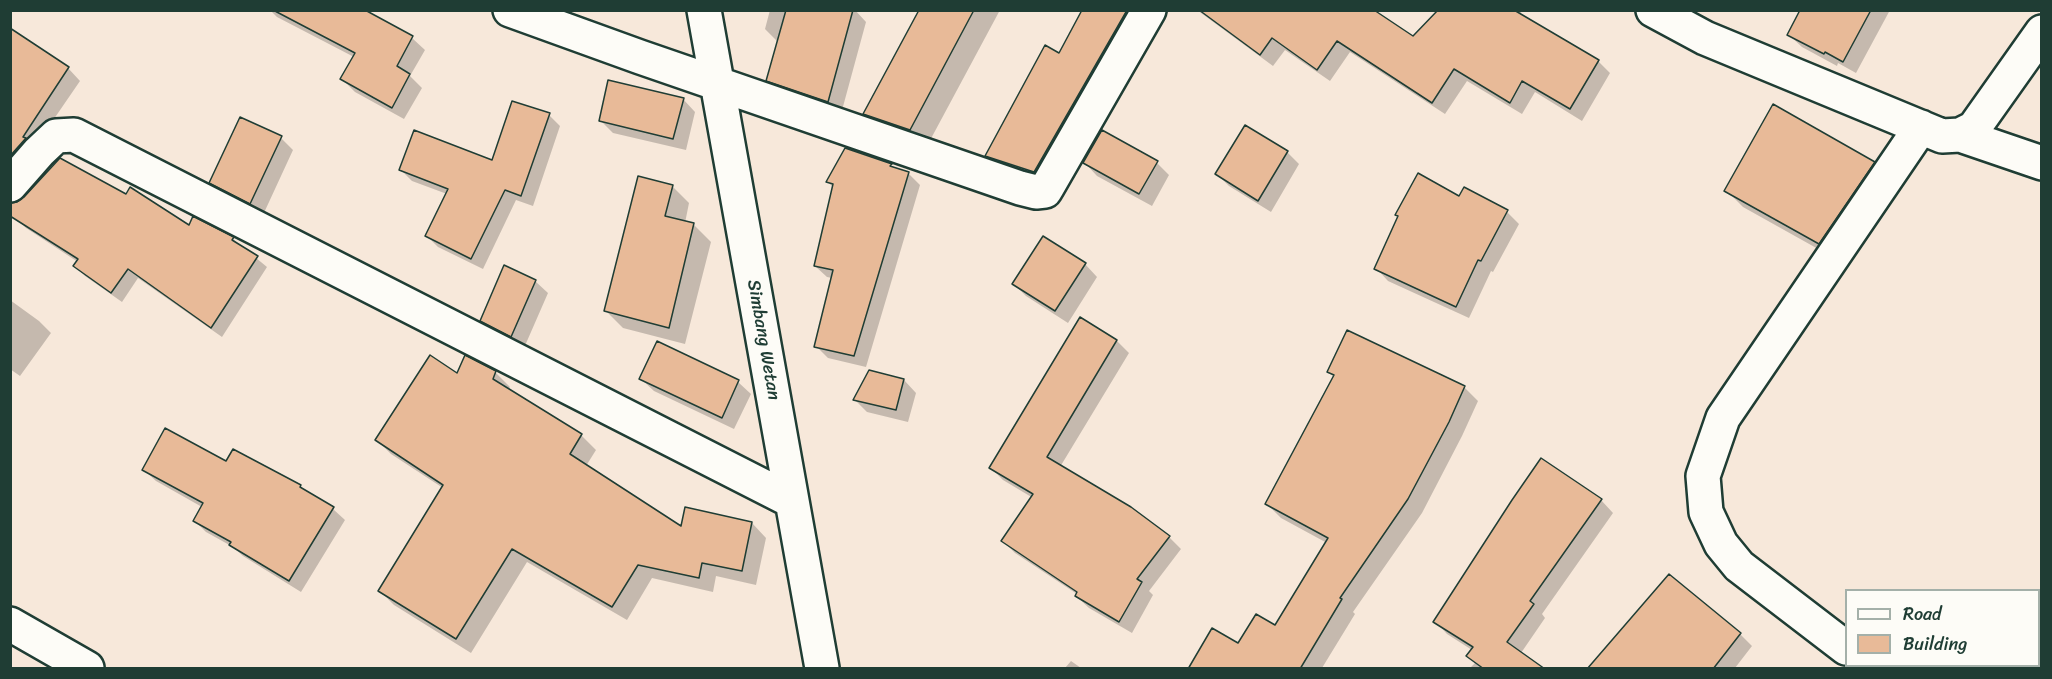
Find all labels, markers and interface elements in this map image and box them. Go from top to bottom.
street label: Simbang Wetan [742,278,784,402]
legend [1845,589,2040,667]
text: Road [1903,598,1942,630]
text: Building [1903,628,1967,660]

